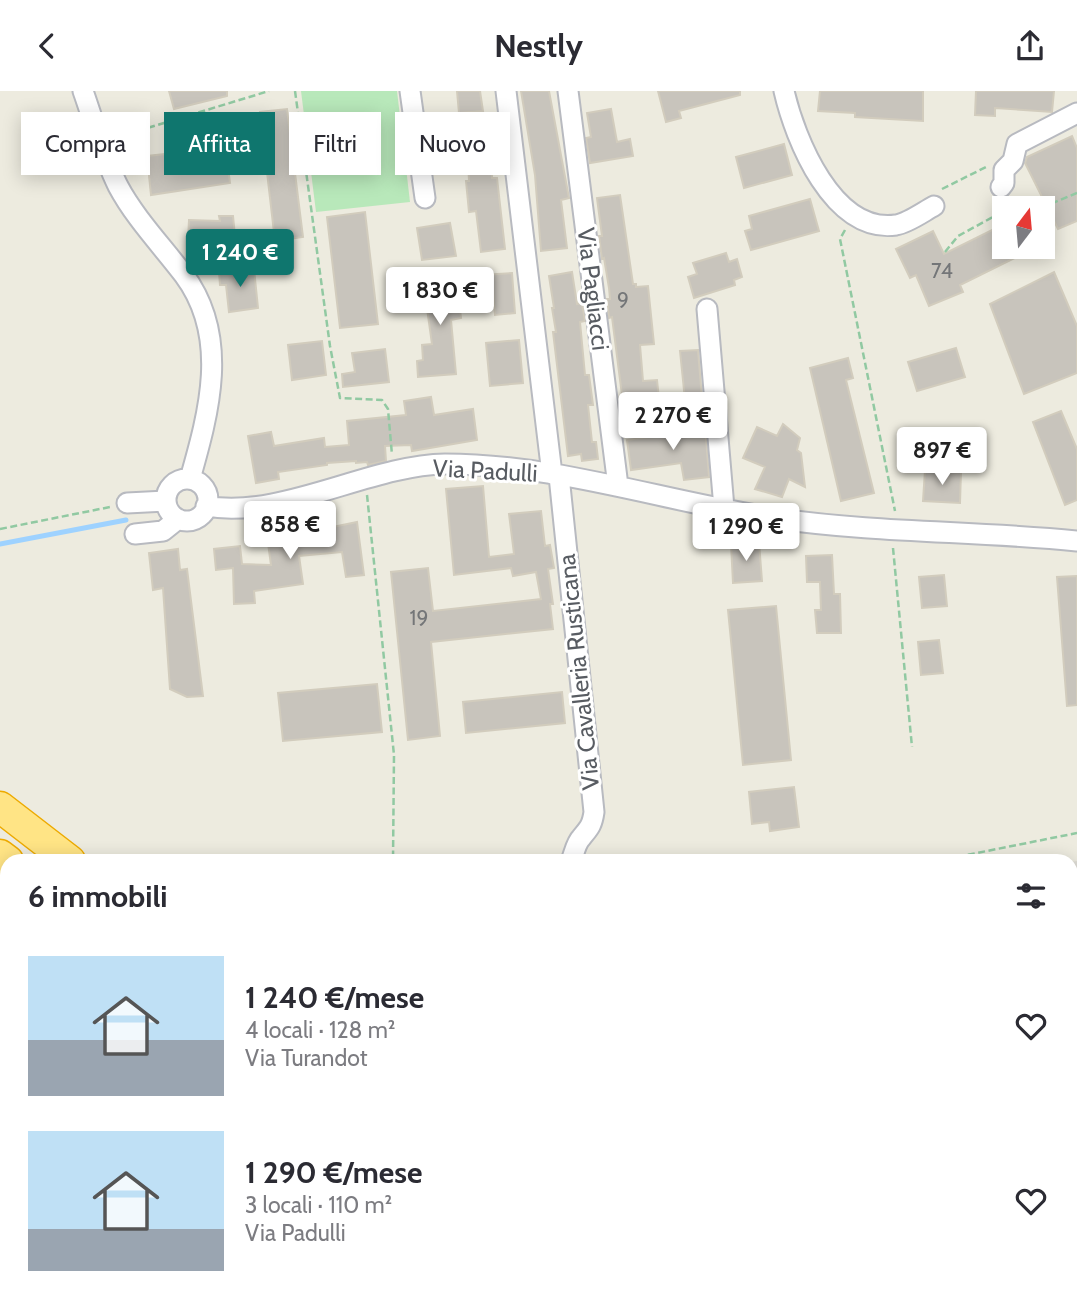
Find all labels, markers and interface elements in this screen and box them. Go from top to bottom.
text: Nestly [494,26,583,65]
icon: back [28,27,66,65]
icon: share [1011,27,1049,65]
chip: Compra [21,112,150,175]
chip: Affitta [164,112,275,175]
chip: Filtri [289,112,381,175]
chip: Nuovo [395,112,510,175]
north arrow [992,196,1055,259]
map controls [992,196,1055,259]
street label: Via Pagliacci [572,226,615,352]
pin: 1 240 € [175,229,305,289]
text: 1 240 € [202,238,278,266]
house number: 74 [931,258,953,283]
pin: 1 830 € [375,267,505,327]
text: 1 830 € [402,276,478,304]
house number: 9 [617,287,629,312]
pin: 2 270 € [608,393,738,452]
text: 2 270 € [634,401,712,429]
pin: 897 € [893,427,991,487]
text: 897 € [913,436,971,464]
street label: Via Padulli [432,453,538,488]
pin: 858 € [241,501,339,561]
pin: 1 290 € [681,503,811,563]
text: 858 € [260,510,320,538]
text: 1 290 € [709,512,783,540]
street label: Via Cavalleria Rusticana [552,552,605,791]
house number: 19 [410,605,428,630]
icon: filters [1012,877,1050,915]
text: 6 immobili [28,878,167,915]
text: 1 240 €/mese [245,979,424,1016]
icon: home [84,984,168,1068]
icon: heart [1012,1007,1050,1045]
text: 4 locali · 128 m² [245,1016,396,1044]
text: Via Turandot [245,1044,367,1072]
text: 1 290 €/mese [245,1154,422,1191]
icon: home [84,1159,168,1243]
icon: heart [1012,1182,1050,1220]
text: 3 locali · 110 m² [245,1191,392,1219]
text: Via Padulli [245,1219,346,1247]

